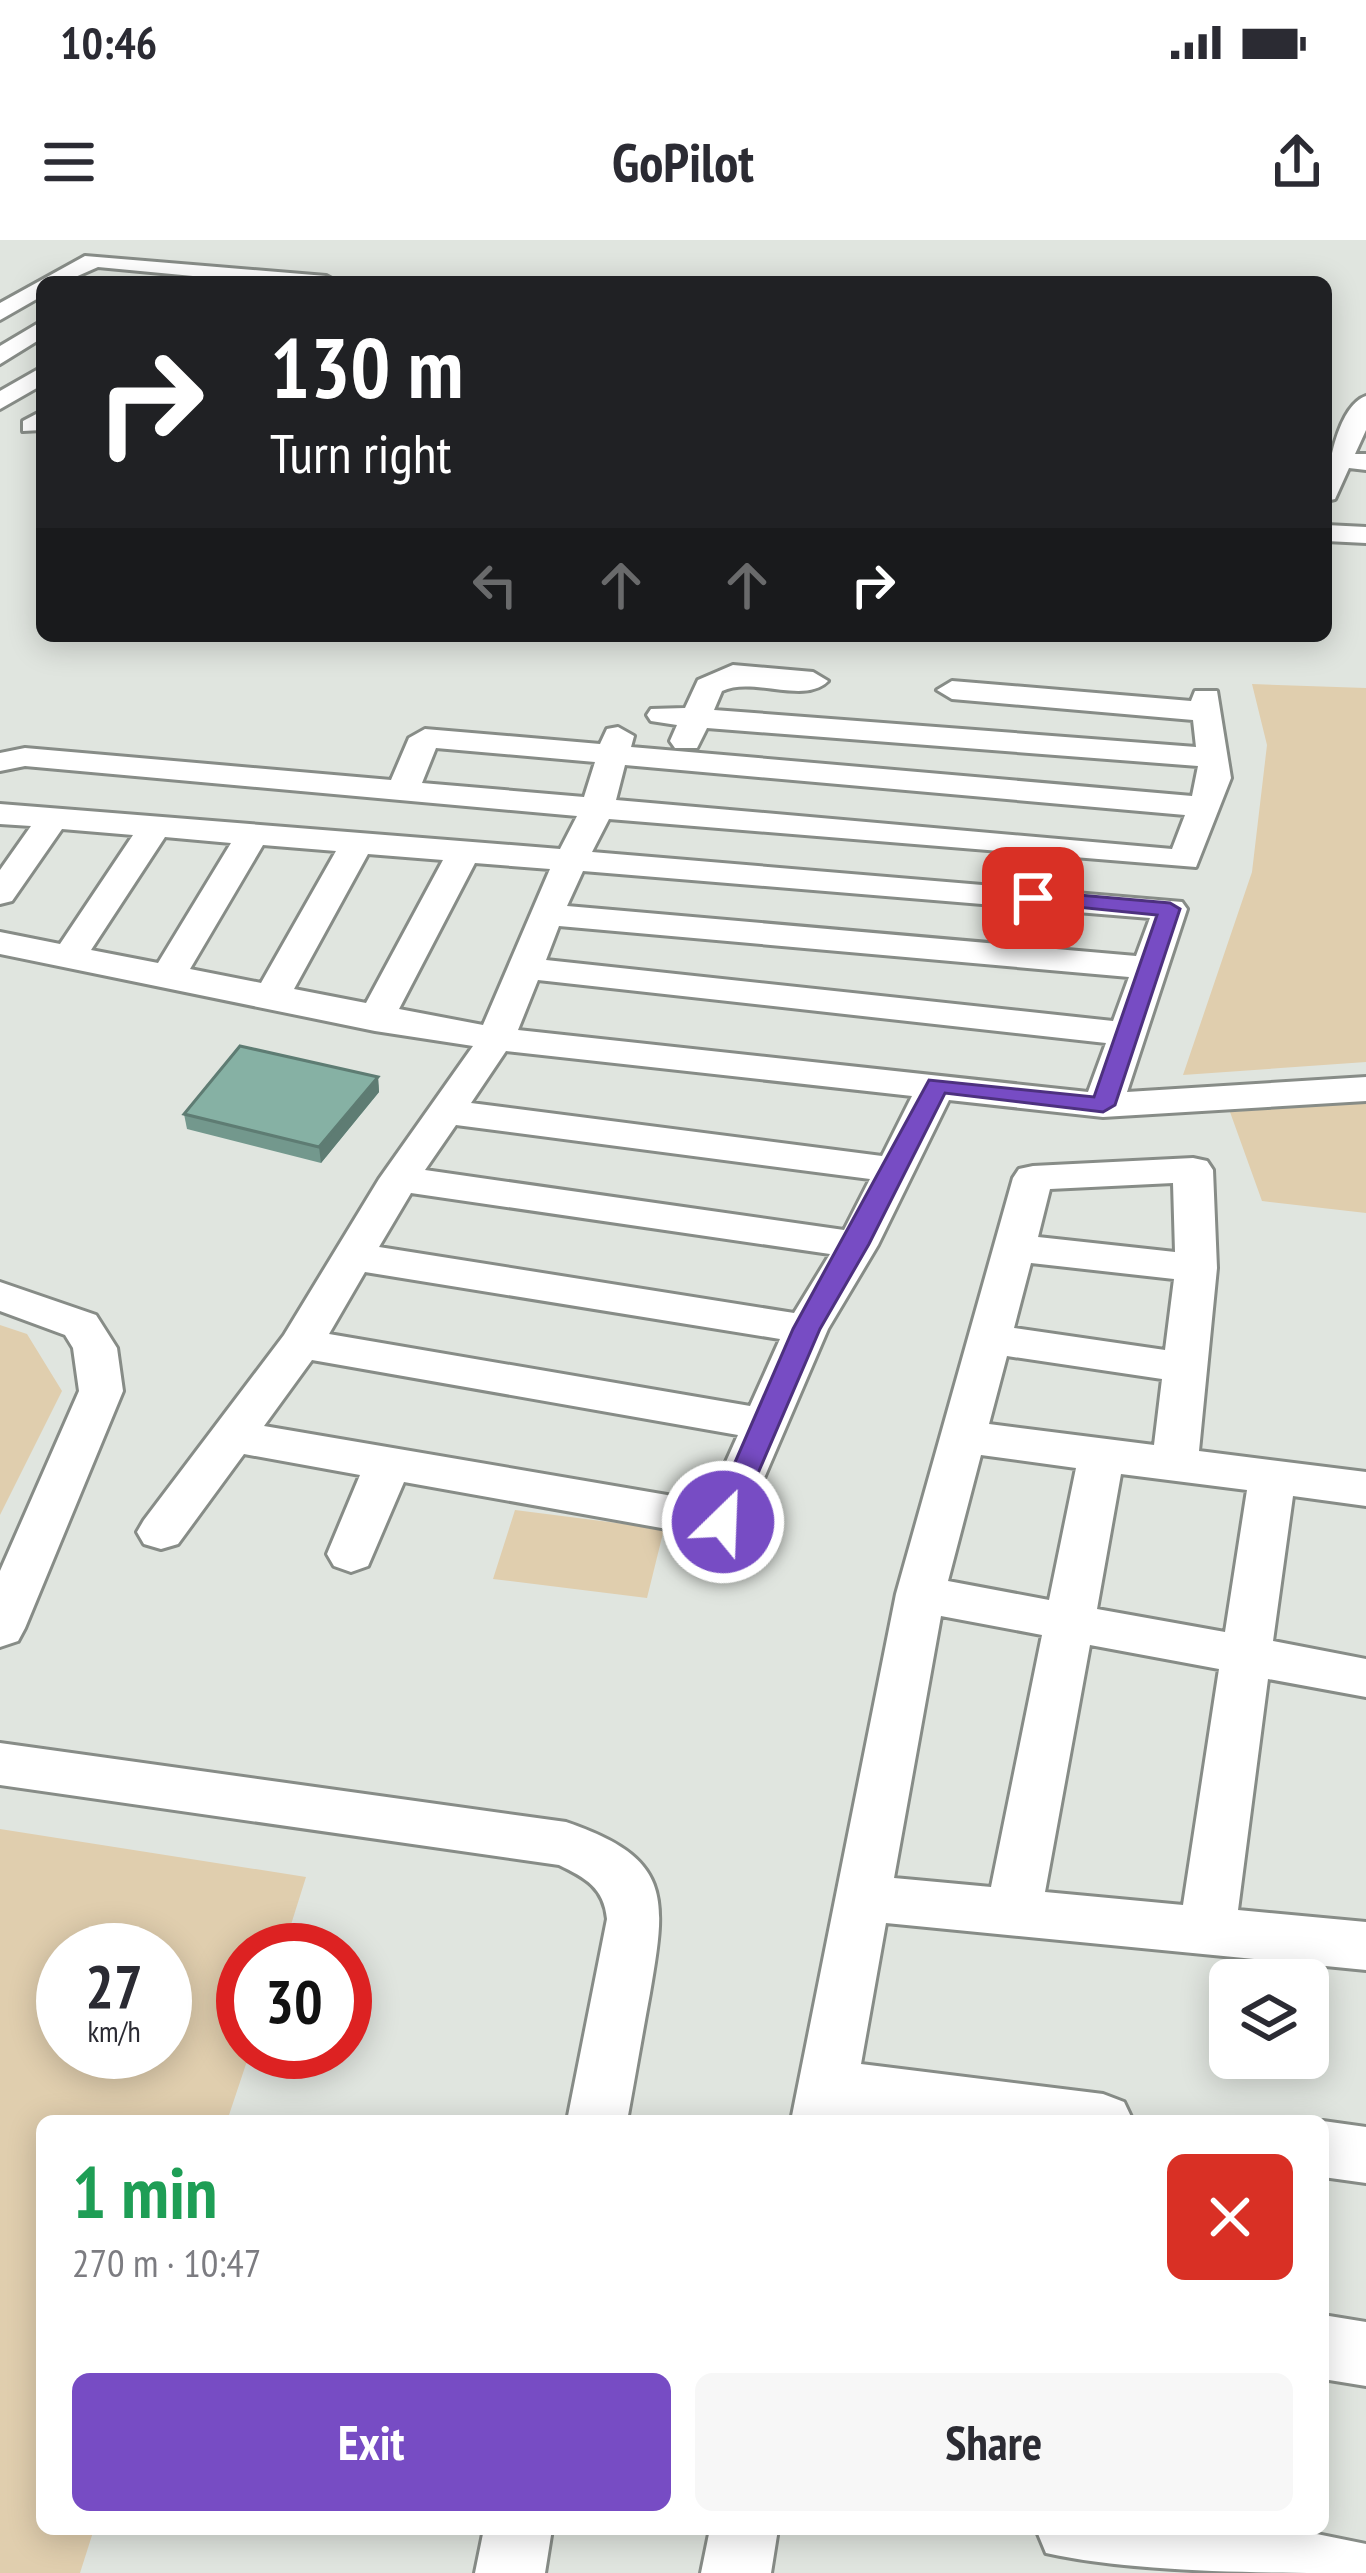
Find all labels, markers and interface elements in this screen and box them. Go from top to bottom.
text: 10:46 [60,13,157,71]
text: GoPilot [612,127,754,197]
icon: menu [36,129,102,195]
icon: share [1264,129,1330,195]
text: 130 m [270,312,463,421]
icon: right [72,324,228,480]
text: Turn right [270,418,451,488]
icon: left [462,552,528,618]
icon: ahead [588,552,654,618]
icon: ahead [714,552,780,618]
icon: right [840,552,906,618]
pin [982,847,1084,949]
icon: arrive [1000,865,1066,931]
position arrow [660,1459,786,1585]
speed limit sign: 30 [216,1923,372,2079]
text: 27 [85,1947,143,2025]
map controls [1209,1959,1329,2079]
button: layers [1209,1959,1329,2079]
text: km/h [87,2011,141,2050]
text: 1 min [72,2145,217,2238]
button: close [1167,2154,1293,2280]
text: 270 m · 10:47 [72,2237,261,2288]
button: Exit [72,2373,671,2511]
button: Share [695,2373,1293,2511]

